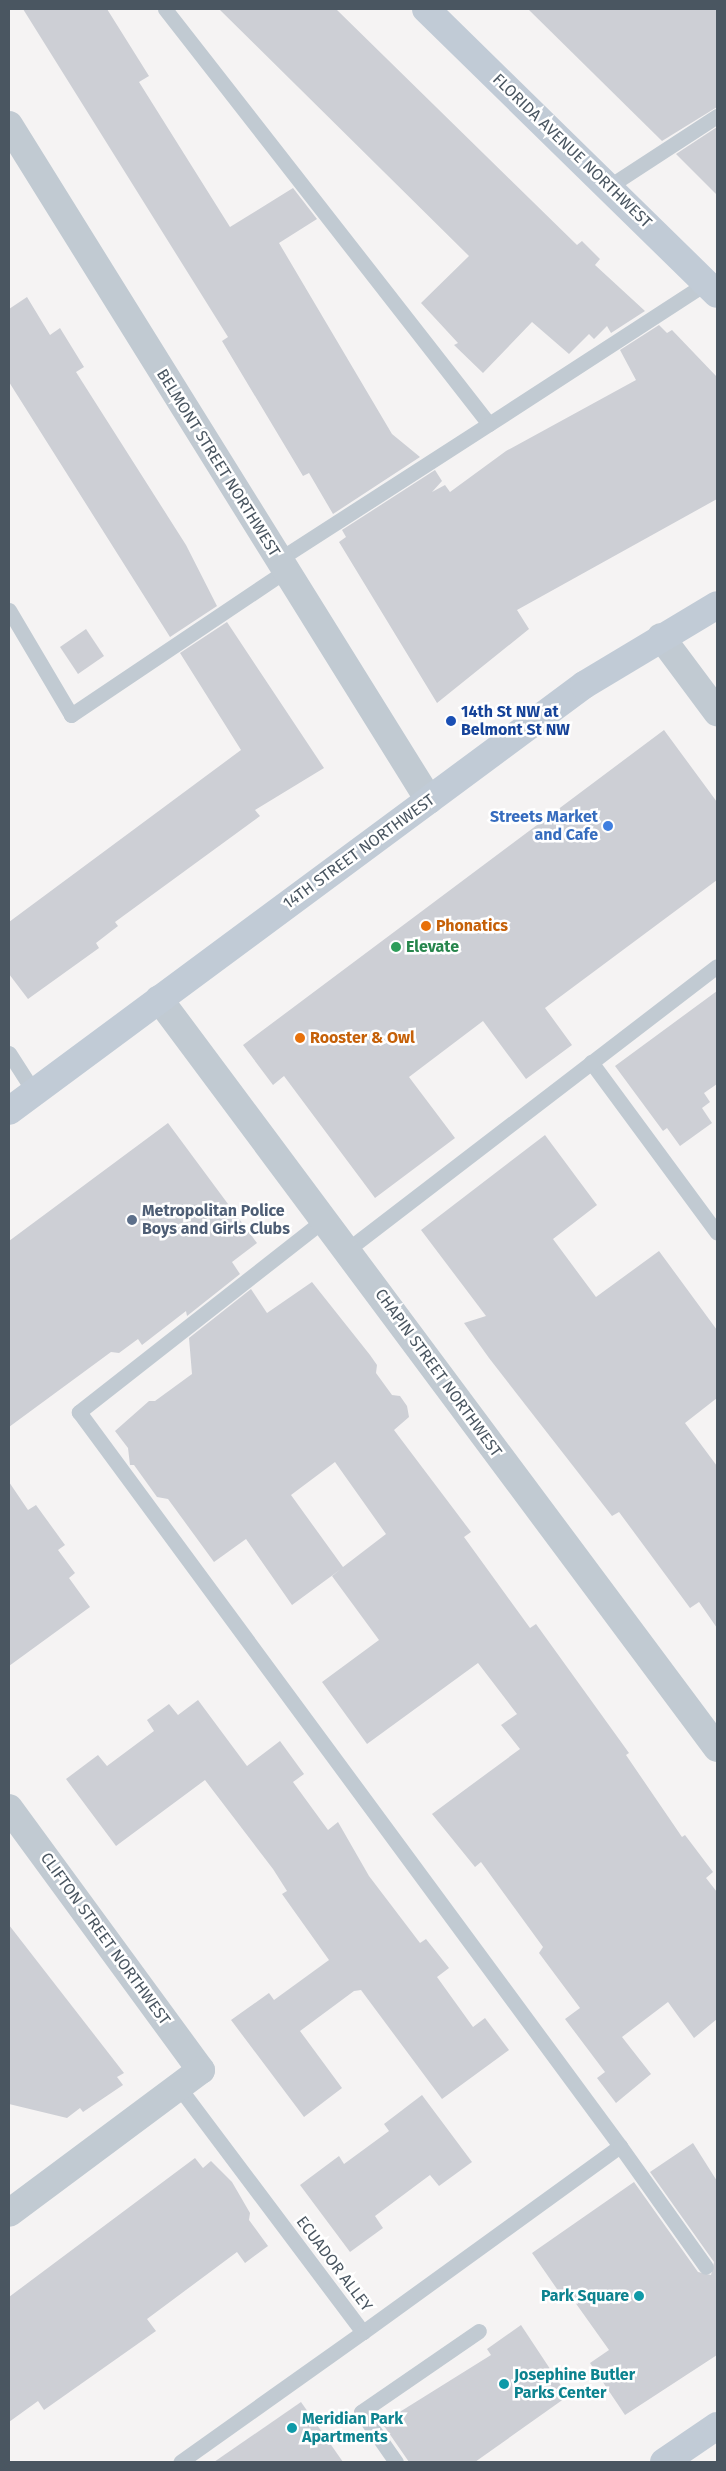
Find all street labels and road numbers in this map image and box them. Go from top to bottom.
street label: FLORIDA AVENUE NORTHWEST [489,70,655,232]
street label: BELMONT STREET NORTHWEST [152,366,284,560]
street label: 14TH STREET NORTHWEST [279,791,439,913]
street label: CHAPIN STREET NORTHWEST [371,1285,505,1461]
street label: CLIFTON STREET NORTHWEST [36,1849,174,2029]
street label: ECUADOR ALLEY [292,2213,376,2315]

